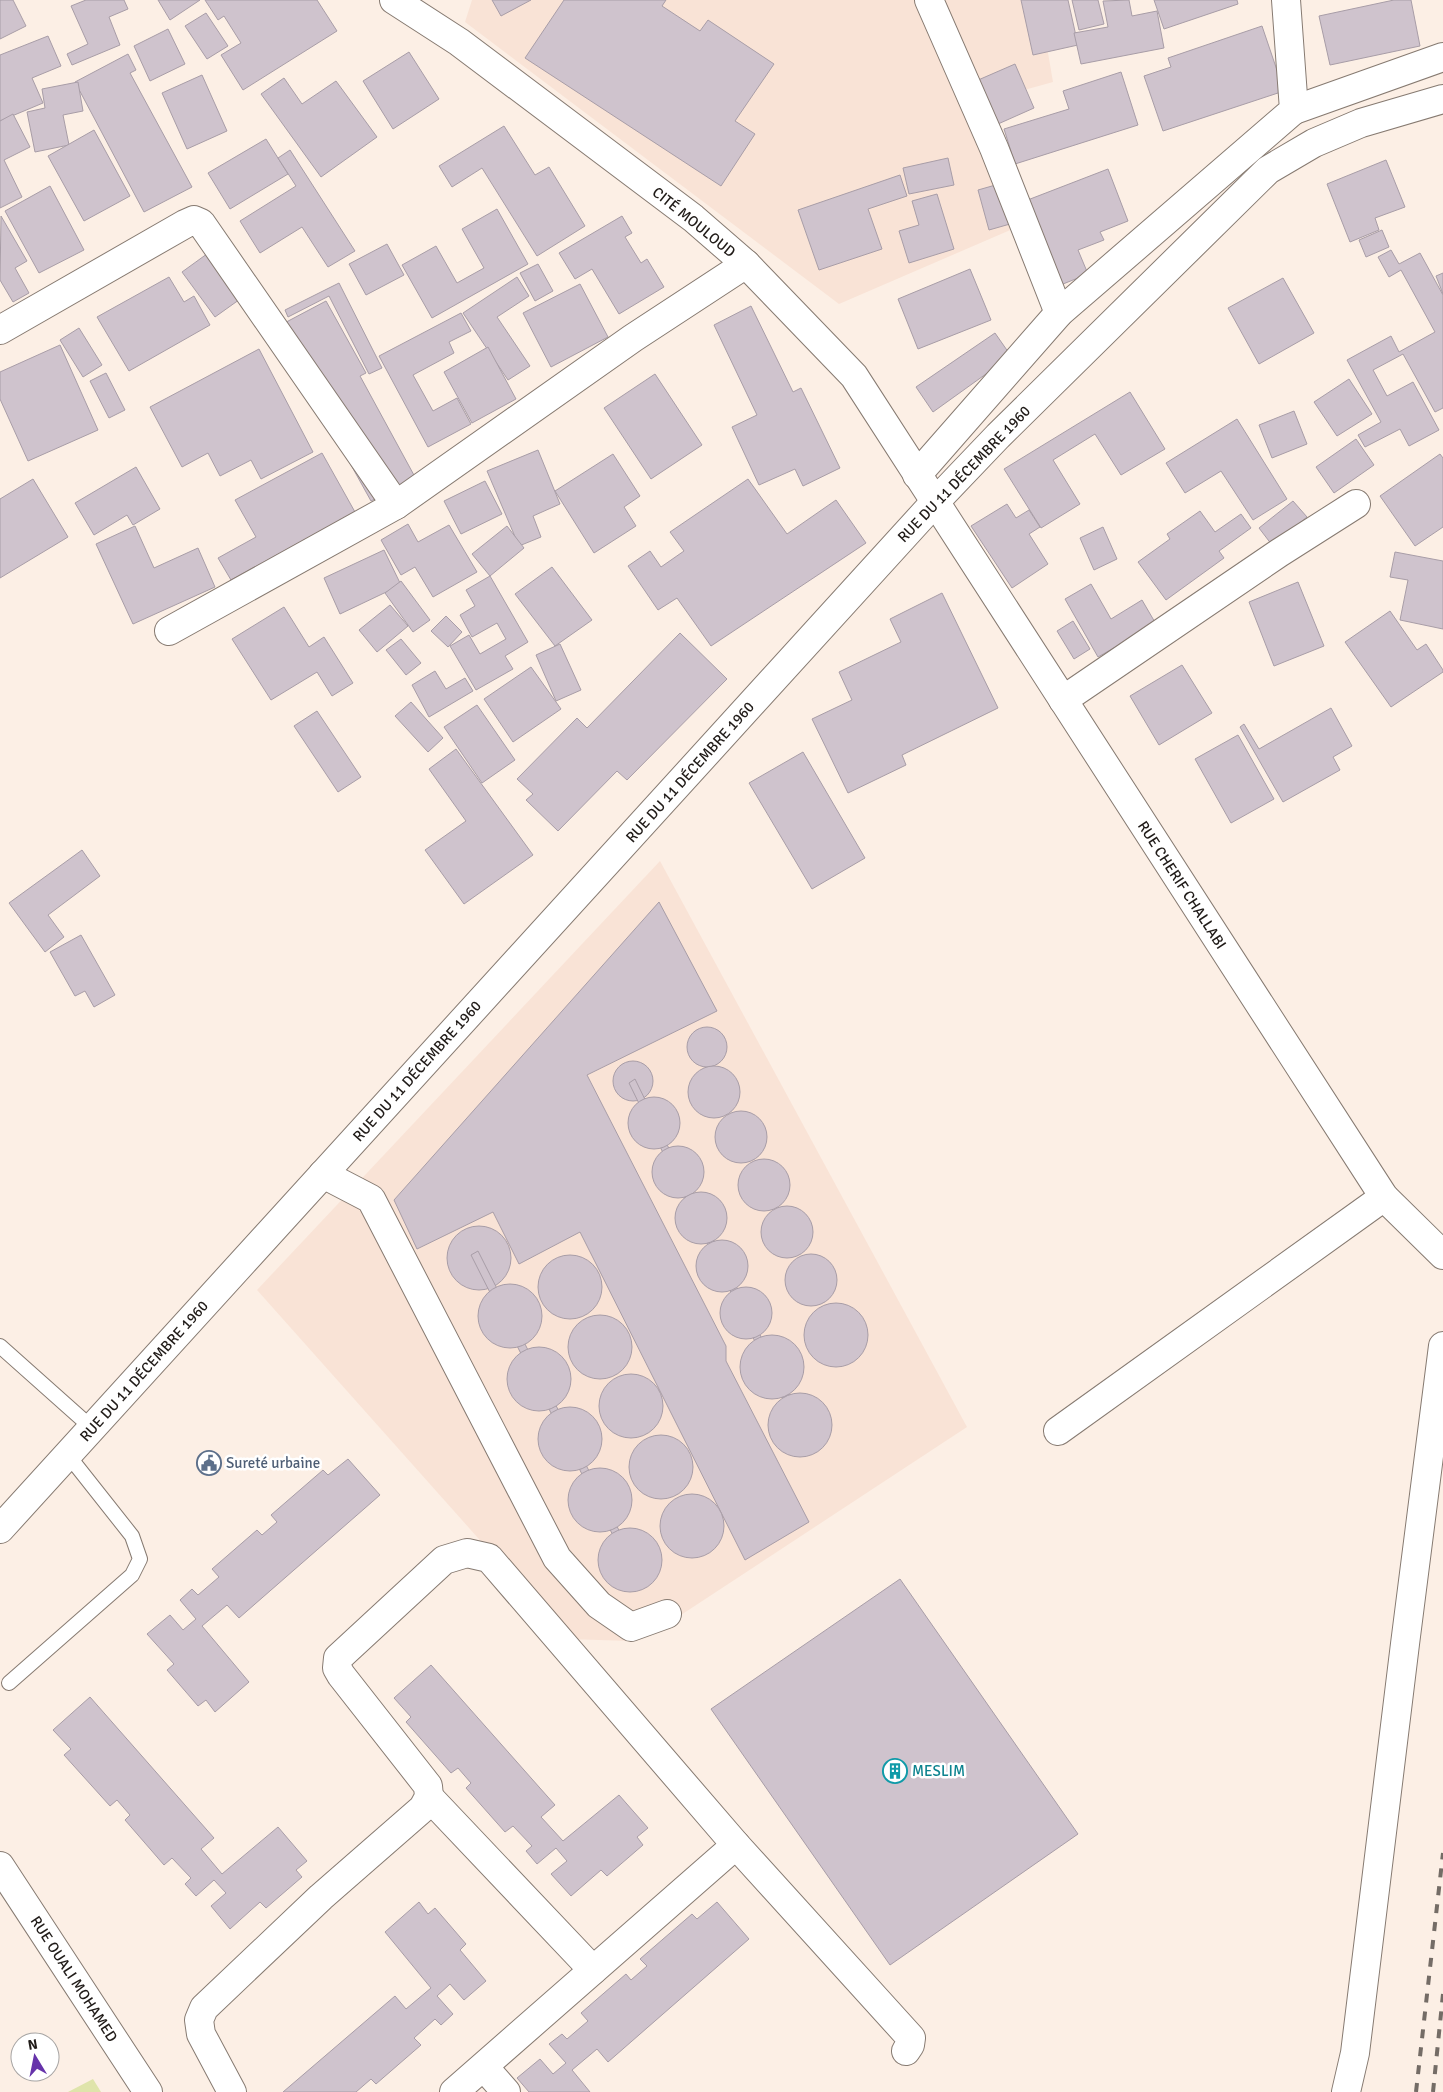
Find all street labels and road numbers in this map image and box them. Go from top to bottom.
street label: CITÉ MOULOUD [649,182,740,261]
street label: RUE DU 11 DÉCEMBRE 1960 [893,401,1034,546]
street label: RUE DU 11 DÉCEMBRE 1960 [621,697,758,846]
street label: RUE CHERIF CHALLABI [1134,818,1230,952]
street label: RUE DU 11 DÉCEMBRE 1960 [348,996,485,1145]
street label: RUE DU 11 DÉCEMBRE 1960 [75,1296,212,1445]
street label: RUE OUALI MOHAMED [27,1913,121,2045]

